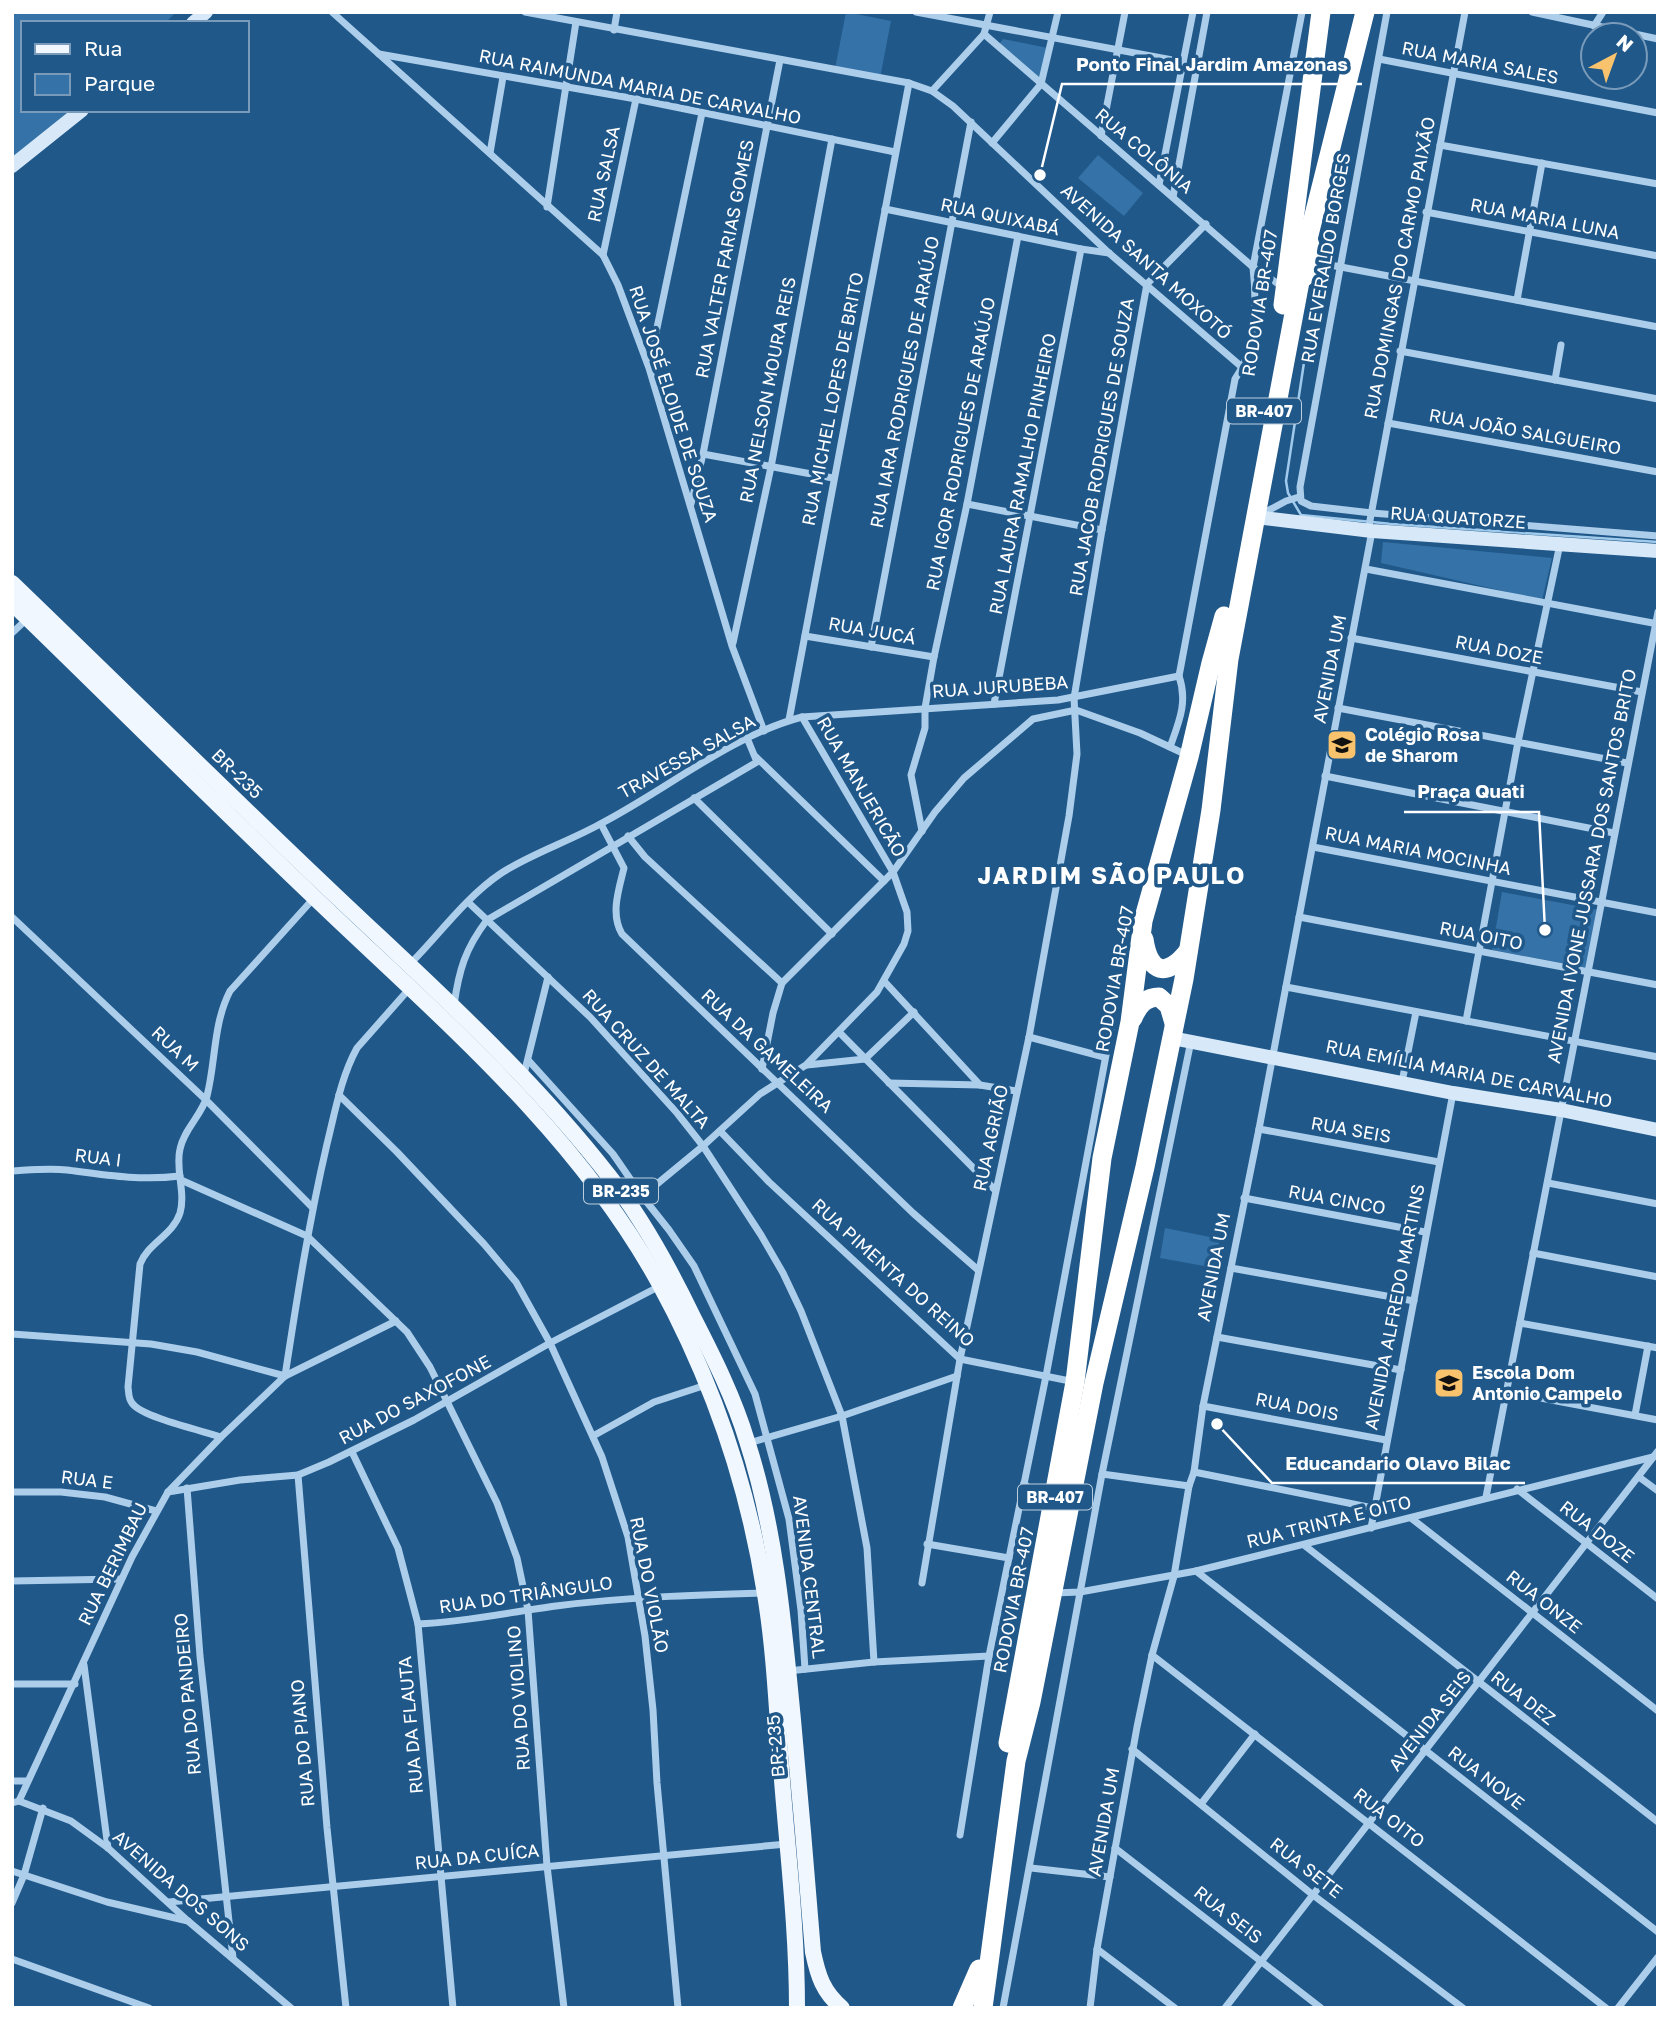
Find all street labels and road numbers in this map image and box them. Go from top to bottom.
street label: RUA MARIA SALES [1400,36,1561,88]
street label: RUA RAIMUNDA MARIA DE CARVALHO [477,44,803,128]
street label: RUA COLÔNIA [1091,103,1198,198]
street label: RUA DOMINGAS DO CARMO PAIXÃO [1359,115,1439,421]
street label: RUA SALSA [582,124,624,224]
street label: RUA VALTER FARIAS GOMES [690,137,758,380]
street label: RUA EVERALDO BORGES [1296,151,1354,365]
street label: AVENIDA SANTA MOXOTÓ [1057,179,1237,344]
street label: RUA QUIXABÁ [939,193,1062,239]
street label: RUA MARIA LUNA [1469,193,1622,243]
street label: RODOVIA BR-407 [1237,228,1281,378]
street label: RUA IARA RODRIGUES DE ARAÚJO [865,234,943,530]
street label: RUA MICHEL LOPES DE BRITO [797,270,867,527]
street label: RUA NELSON MOURA REIS [734,275,800,505]
street label: RUA JOSÉ ELOIDE DE SOUZA [625,282,723,525]
street label: RUA IGOR RODRIGUES DE ARAÚJO [921,295,999,593]
street label: RUA JACOB RODRIGUES DE SOUZA [1064,296,1138,598]
street label: RUA LAURA RAMALHO PINHEIRO [984,331,1060,616]
road number: BR-407 [1227,398,1301,424]
street label: RUA JOÃO SALGUEIRO [1427,403,1623,459]
street label: RUA QUATORZE [1390,501,1527,533]
street label: RUA JUCÁ [827,612,918,649]
street label: AVENIDA UM [1308,613,1350,725]
street label: RUA DOZE [1454,630,1545,668]
street label: AVENIDA IVONE JUSSARA DOS SANTOS BRITO [1542,667,1640,1065]
street label: RUA JURUBEBA [931,670,1069,702]
street label: TRAVESSA SALSA [614,709,759,803]
street label: RUA MANJERICÃO [813,712,911,861]
street label: BR-235 [208,744,268,803]
street label: RUA MARIA MOCINHA [1323,821,1513,879]
street label: RODOVIA BR-407 [1090,904,1138,1054]
street label: RUA OITO [1438,916,1525,954]
street label: RUA CRUZ DE MALTA [578,984,715,1133]
street label: RUA DA GAMELEIRA [697,984,838,1117]
street label: RUA M [147,1021,204,1076]
street label: RUA EMÍLIA MARIA DE CARVALHO [1324,1034,1614,1112]
street label: RUA AGRIÃO [968,1082,1012,1193]
street label: RUA SEIS [1309,1111,1393,1147]
street label: RUA I [74,1143,123,1171]
road number: BR-235 [584,1178,658,1204]
street label: RUA CINCO [1287,1180,1388,1218]
street label: AVENIDA ALFREDO MARTINS [1359,1182,1429,1432]
street label: RUA PIMENTA DO REINO [808,1193,980,1351]
street label: AVENIDA UM [1192,1211,1234,1323]
street label: RUA DO SAXOFONE [335,1350,494,1448]
street label: RUA DOIS [1254,1387,1341,1425]
street label: RUA E [60,1465,114,1493]
road number: BR-407 [1018,1484,1092,1510]
street label: RUA TRINTA E OITO [1244,1490,1413,1552]
street label: AVENIDA CENTRAL [789,1494,831,1660]
street label: RUA DOZE [1556,1495,1639,1567]
street label: RUA BERIMBAU [73,1499,151,1629]
street label: RUA DO VIOLÃO [626,1515,674,1655]
street label: RODOVIA BR-407 [988,1525,1038,1675]
street label: RUA ONZE [1502,1565,1587,1638]
street label: RUA DO TRIÂNGULO [438,1571,614,1617]
street label: RUA DO PANDEIRO [169,1612,205,1776]
street label: RUA DO VIOLINO [502,1625,534,1771]
street label: RUA DA FLAUTA [393,1655,427,1795]
street label: RUA DEZ [1487,1665,1560,1729]
street label: AVENIDA SEIS [1383,1666,1475,1775]
street label: RUA DO PIANO [285,1678,319,1808]
street label: BR-235 [761,1714,789,1778]
street label: RUA NOVE [1444,1741,1529,1814]
street label: AVENIDA UM [1083,1766,1123,1878]
street label: RUA OITO [1350,1783,1430,1852]
street label: AVENIDA DOS SONS [109,1825,254,1955]
street label: RUA SETE [1266,1832,1347,1902]
street label: RUA DA CUÍCA [414,1839,540,1873]
street label: RUA SEIS [1190,1881,1267,1948]

